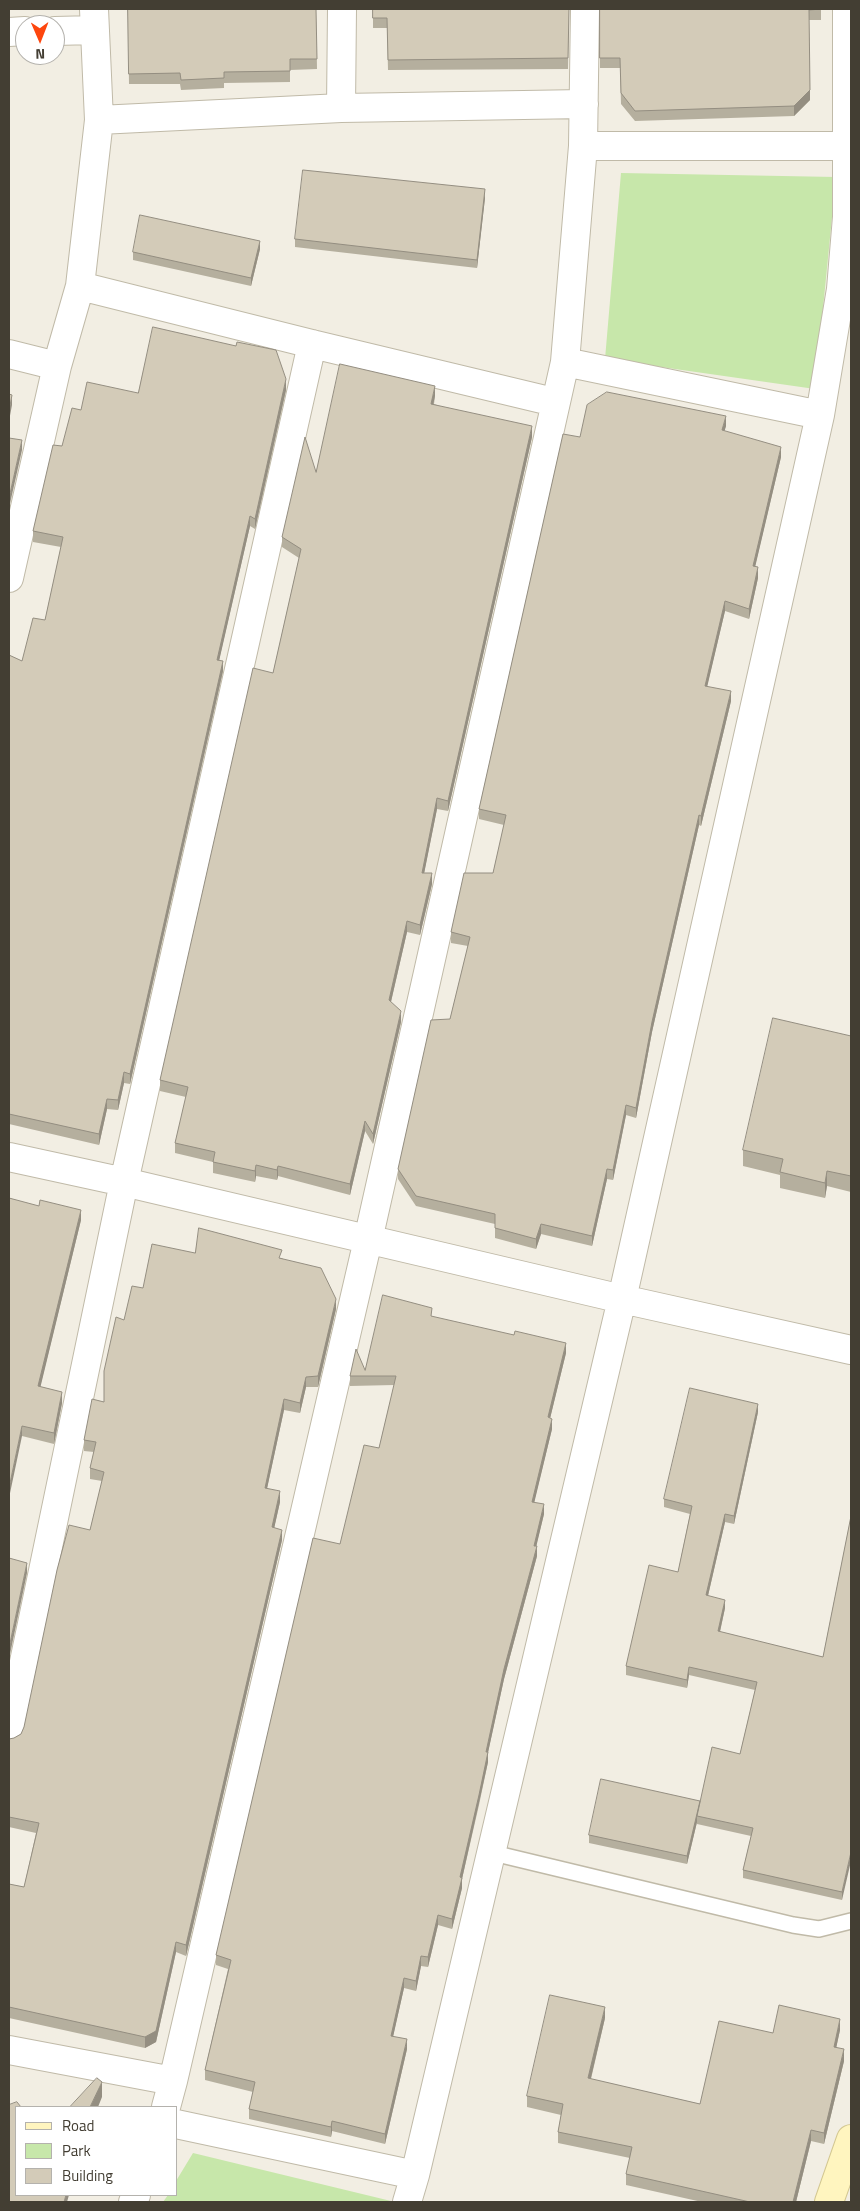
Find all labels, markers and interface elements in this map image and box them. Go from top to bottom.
north arrow [15,15,65,65]
text: N [35,44,45,65]
legend [15,2106,178,2196]
text: Road [62,2114,94,2137]
text: Park [62,2139,91,2162]
text: Building [62,2164,113,2187]

